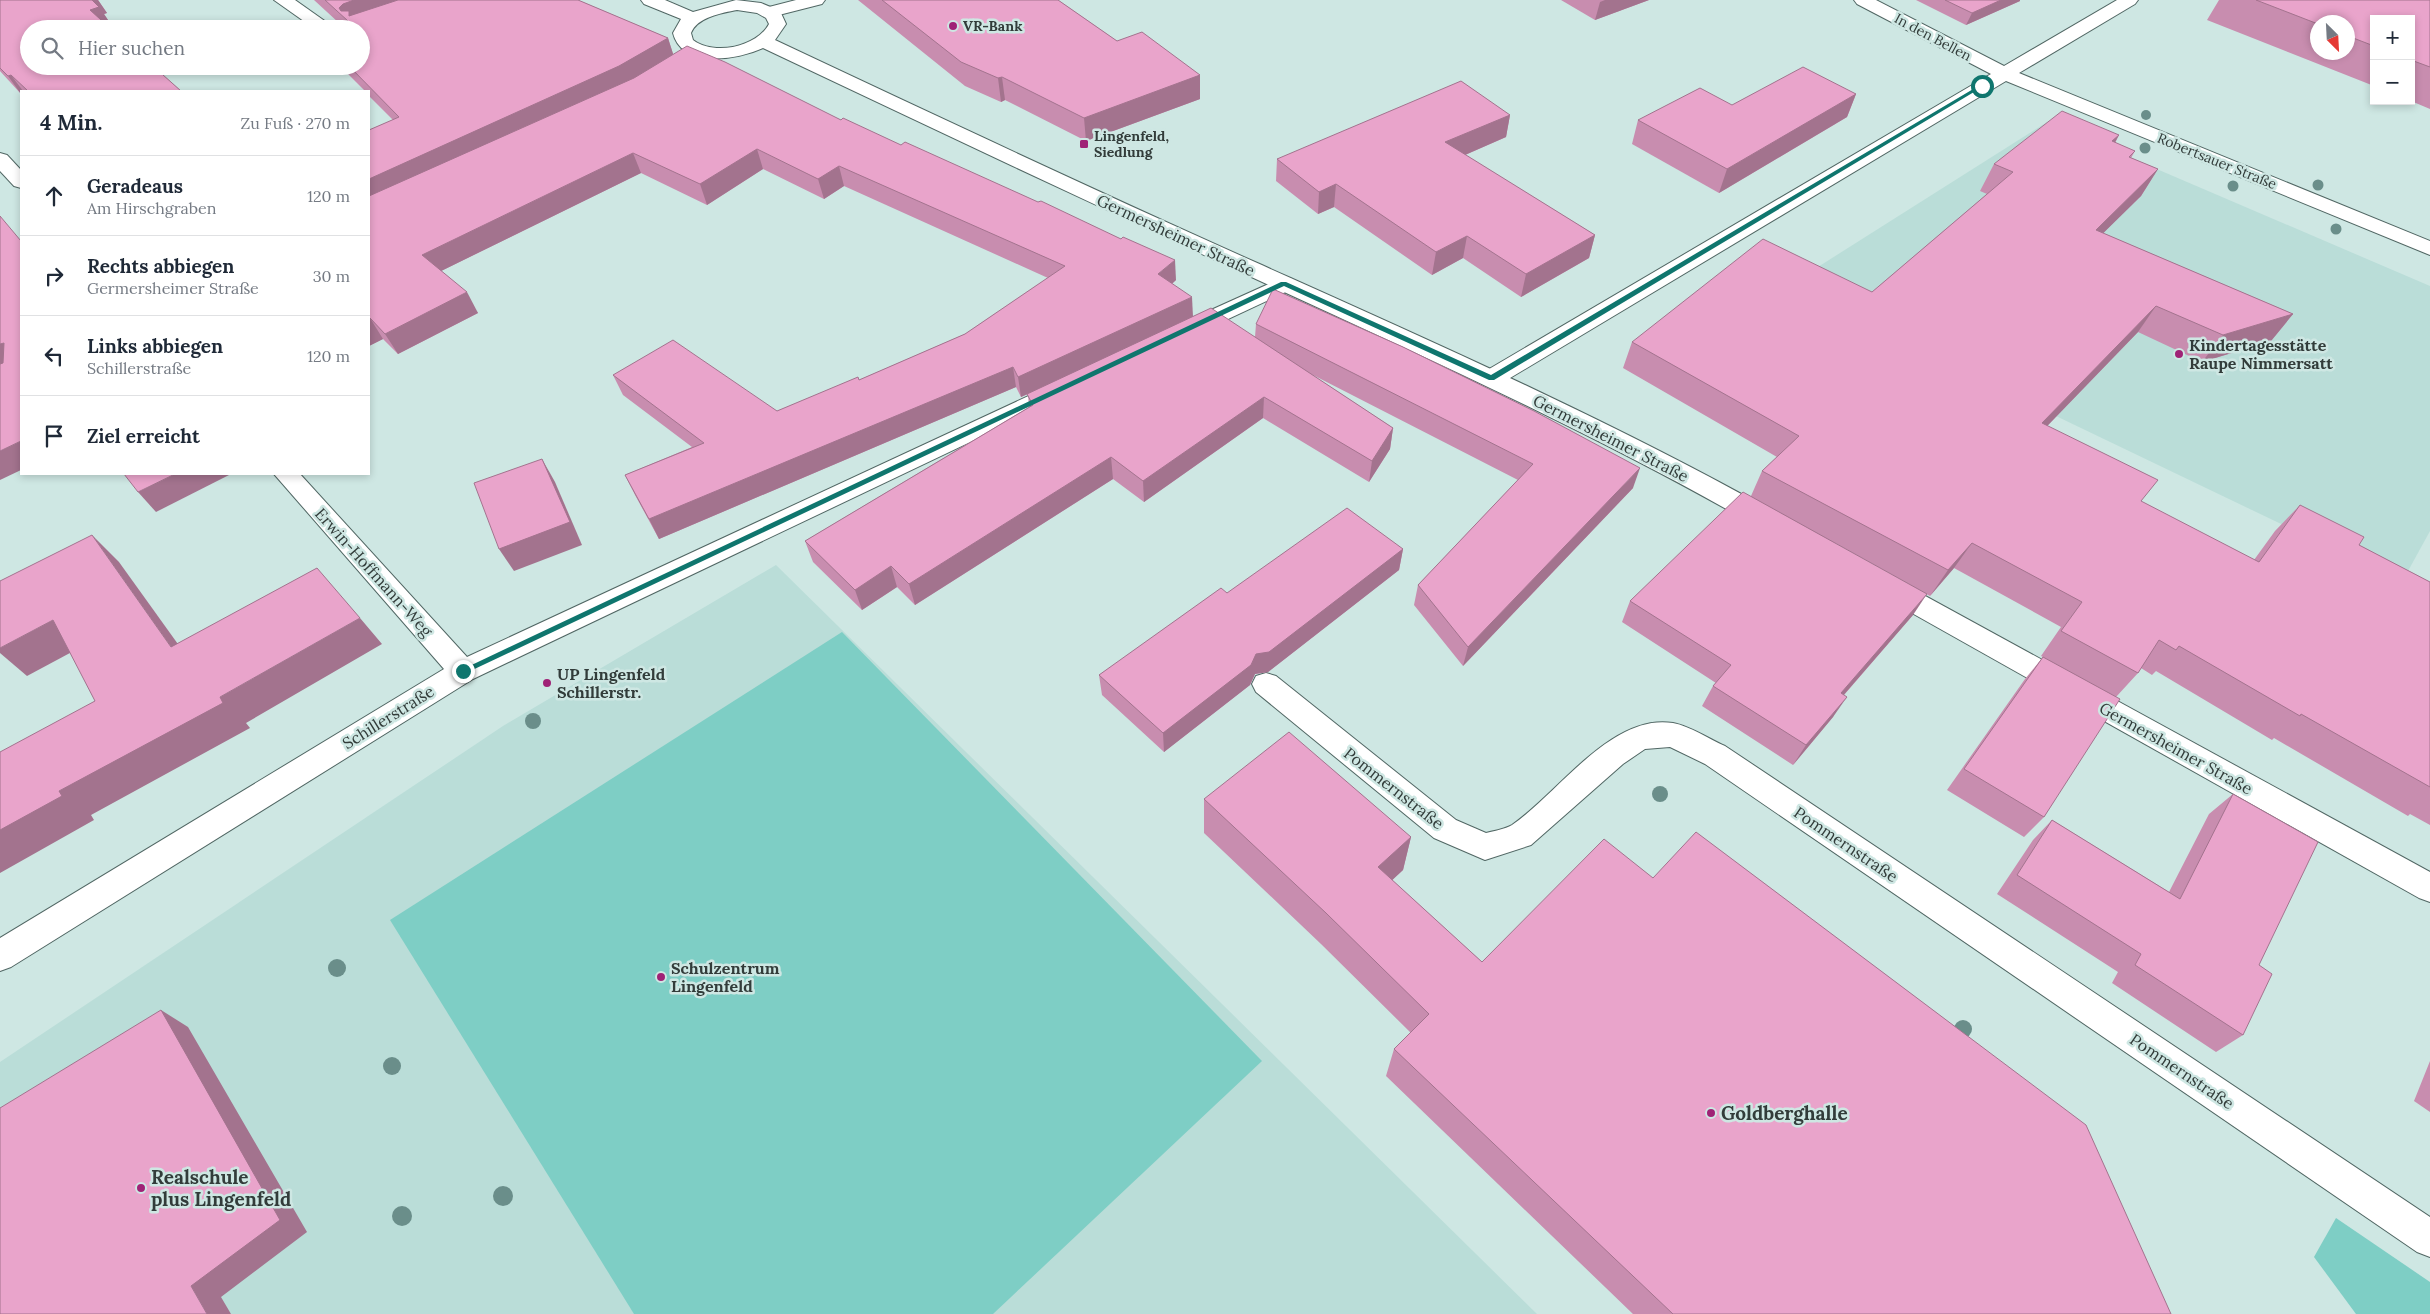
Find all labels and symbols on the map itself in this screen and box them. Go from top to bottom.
street label: In den Bellen [1891,9,1975,65]
north arrow [2310,15,2355,60]
place label: VR-Bank [963,17,1023,35]
marker: VR-Bank [947,20,959,32]
route start [1971,75,1994,98]
place label: Lingenfeld, Siedlung [1094,127,1169,161]
street label: Robertsauer Straße [2155,129,2280,193]
marker: Lingenfeld, Siedlung [1078,138,1090,150]
street label: Germersheimer Straße [1094,190,1258,281]
place label: Kindertagesstätte Raupe Nimmersatt [2189,335,2333,373]
marker: Kindertagesstätte Raupe Nimmersatt [2173,348,2185,360]
street label: Germersheimer Straße [1530,390,1692,486]
street label: Erwin-Hoffmann-Weg [311,504,438,641]
route end [452,660,475,683]
place label: UP Lingenfeld Schillerstr. [557,664,666,702]
marker: UP Lingenfeld Schillerstr. [541,677,553,689]
street label: Schillerstraße [339,681,438,753]
street label: Germersheimer Straße [2096,698,2256,799]
street label: Pommernstraße [1340,743,1448,833]
street label: Pommernstraße [1790,802,1902,886]
place label: Schulzentrum Lingenfeld [671,958,780,996]
marker: Schulzentrum Lingenfeld [655,971,667,983]
street label: Pommernstraße [2126,1029,2238,1113]
place label: Goldberghalle [1721,1101,1848,1125]
marker: Goldberghalle [1705,1107,1717,1119]
place label: Realschule plus Lingenfeld [151,1165,291,1211]
marker: Realschule plus Lingenfeld [135,1182,147,1194]

